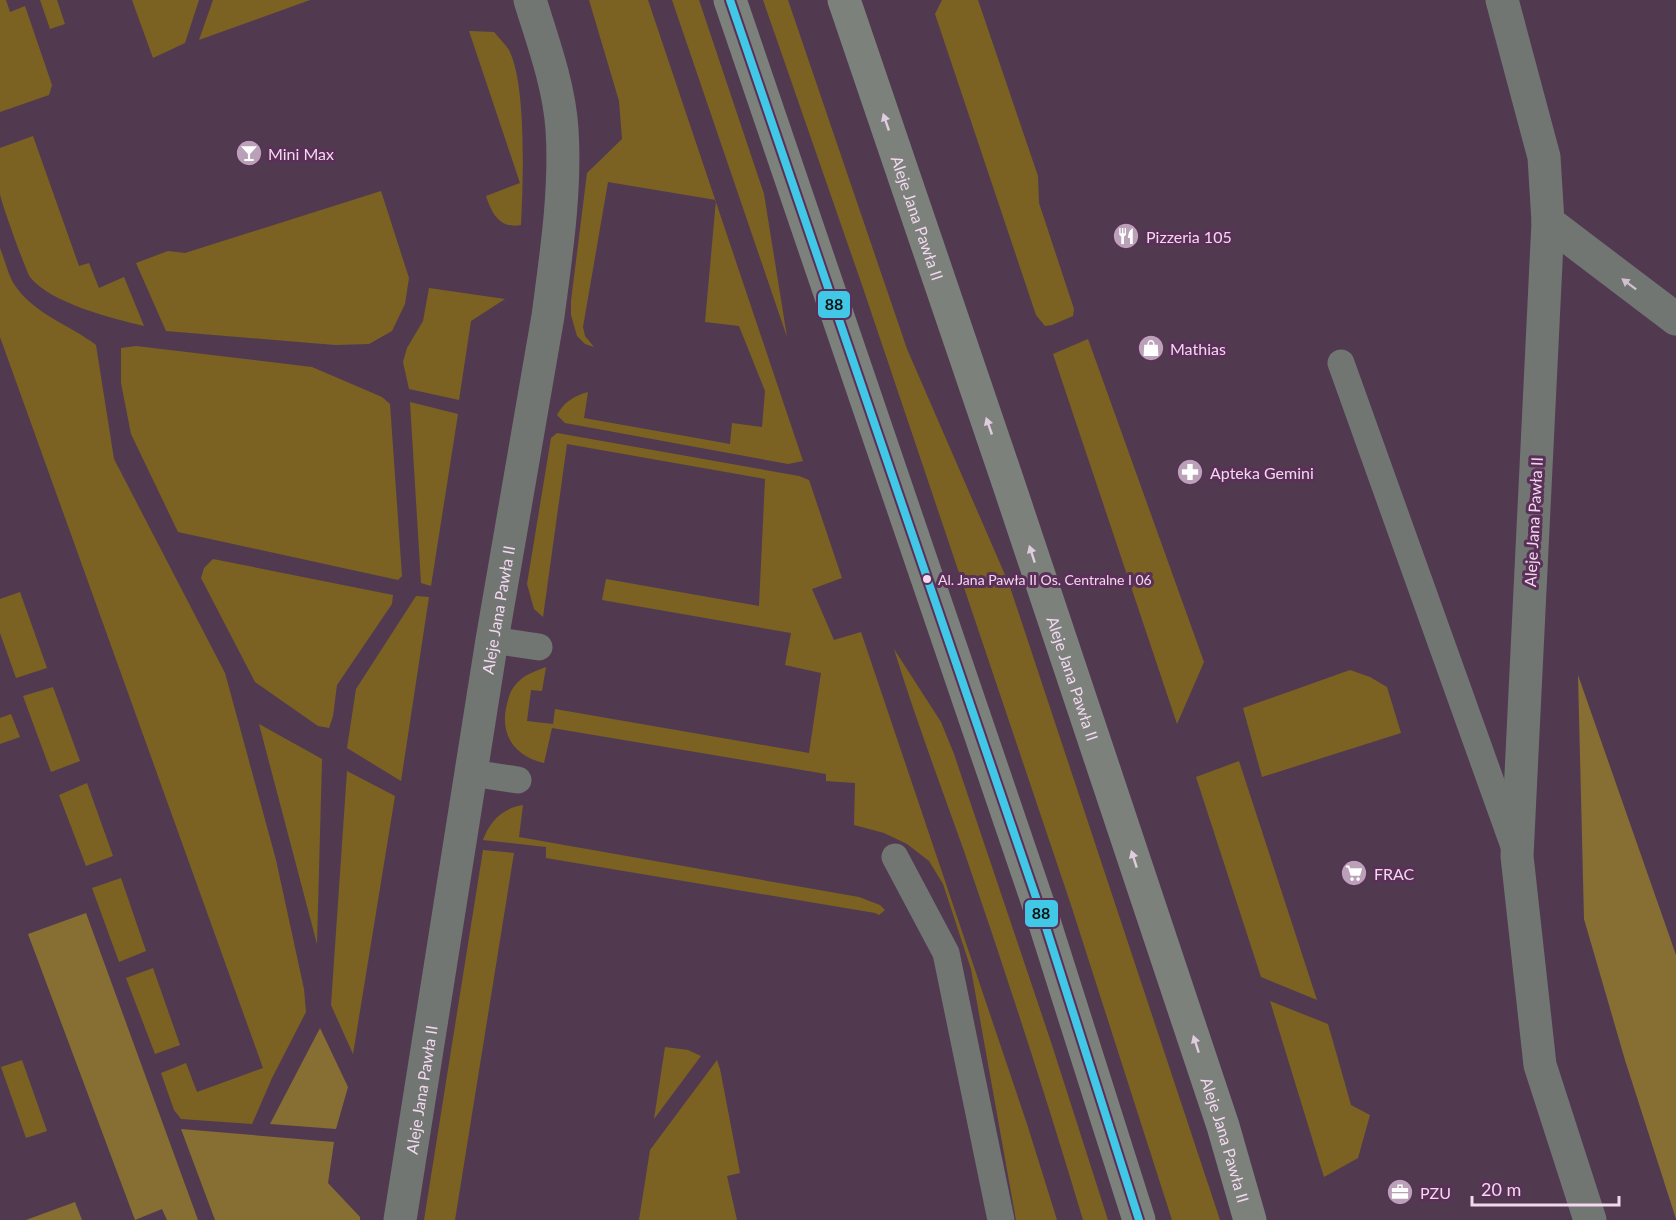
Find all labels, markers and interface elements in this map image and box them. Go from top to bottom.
one-way arrow [880,113,890,131]
bar icon: Mini Max [234,138,264,168]
place label: Mini Max [268,144,334,163]
street label: Aleje Jana Pawła II [888,153,948,282]
restaurant icon: Pizzeria 105 [1111,221,1141,251]
place label: Pizzeria 105 [1146,227,1232,246]
one-way arrow [1622,278,1637,290]
line badge: 88 [817,290,851,319]
text: 88 [825,294,843,313]
shop icon: Mathias [1136,333,1166,363]
place label: Mathias [1170,339,1226,358]
one-way arrow [984,417,994,435]
pharmacy icon: Apteka Gemini [1175,457,1205,487]
street label: Aleje Jana Pawła II [1520,457,1546,587]
place label: Apteka Gemini [1210,463,1314,482]
street label: Aleje Jana Pawła II [477,544,518,675]
one-way arrow [1027,545,1037,563]
place label: Al. Jana Pawła II Os. Centralne I 06 [938,571,1152,588]
marker: Al. Jana Pawła II Os. Centralne I 06 [921,573,933,585]
street label: Aleje Jana Pawła II [1044,613,1103,743]
one-way arrow [1129,850,1138,868]
supermarket icon: FRAC [1339,858,1369,888]
place label: FRAC [1374,864,1415,883]
line badge: 88 [1024,899,1059,928]
text: 88 [1032,903,1050,922]
street label: Aleje Jana Pawła II [401,1024,440,1155]
one-way arrow [1190,1035,1200,1053]
street label: Aleje Jana Pawła II [1198,1074,1254,1205]
scale bar [1472,1169,1619,1207]
office icon: PZU [1385,1177,1415,1207]
text: 20 m [1481,1178,1521,1200]
place label: PZU [1420,1183,1451,1202]

